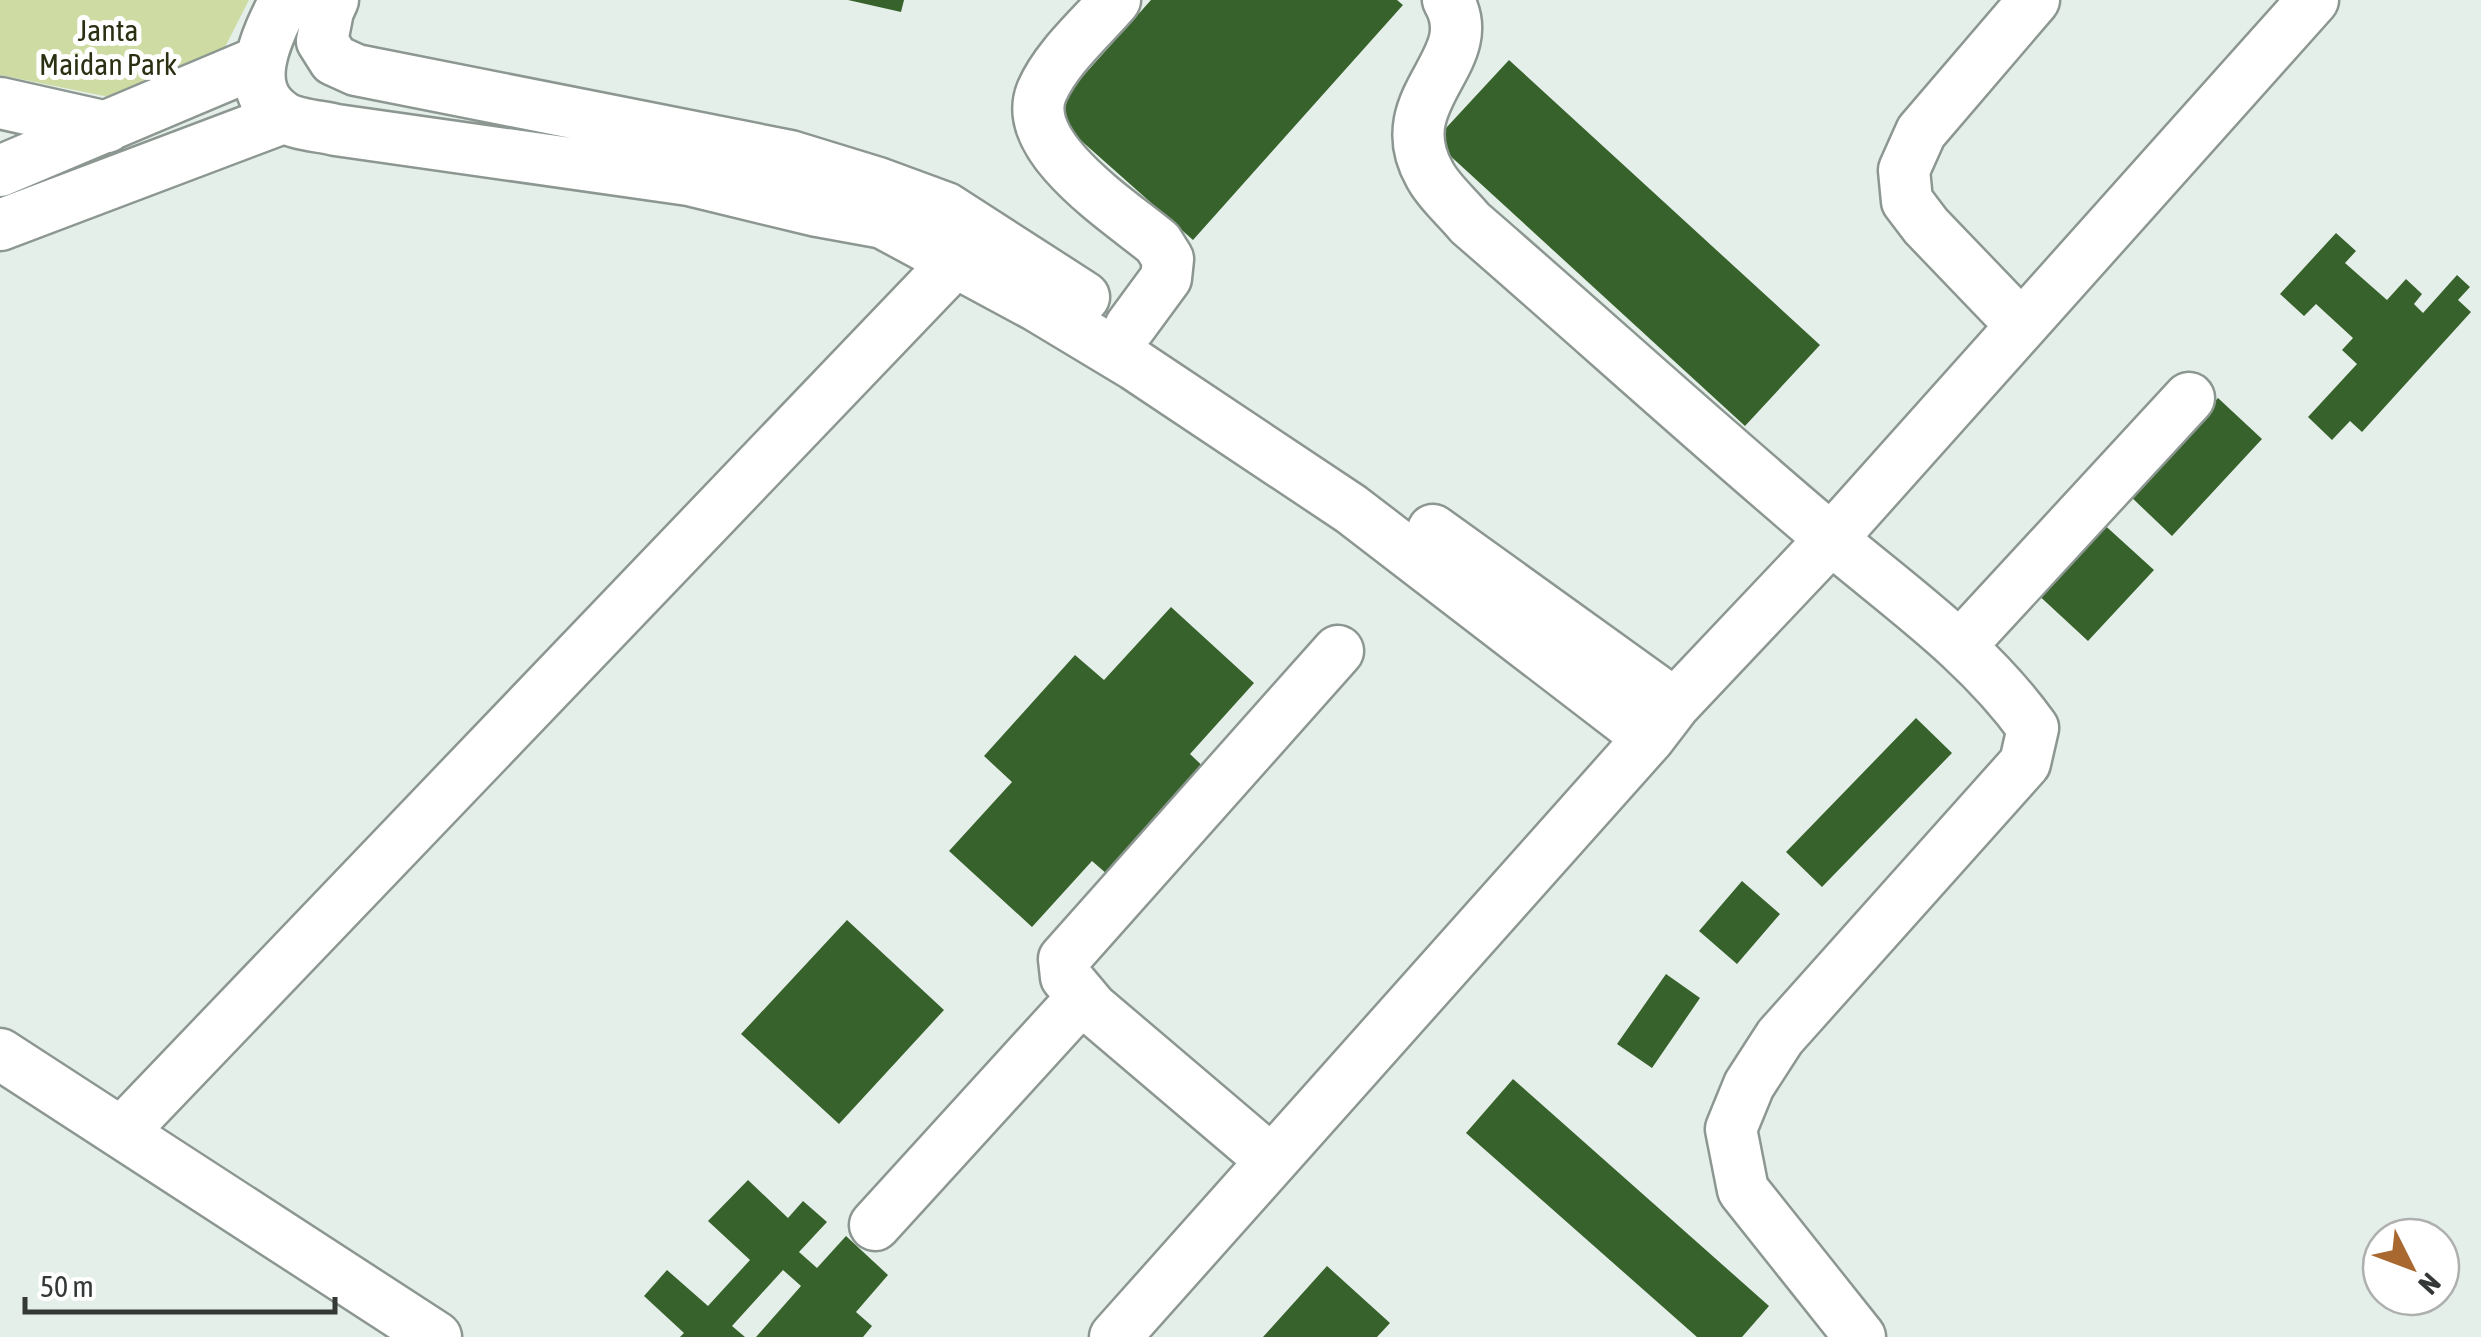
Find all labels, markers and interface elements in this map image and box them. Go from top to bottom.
park label: Janta Maidan Park [39,13,177,81]
north arrow [2361,1217,2461,1317]
scale bar [25,1252,335,1314]
text: N [2412,1267,2447,1301]
text: 50 m [40,1269,94,1303]

